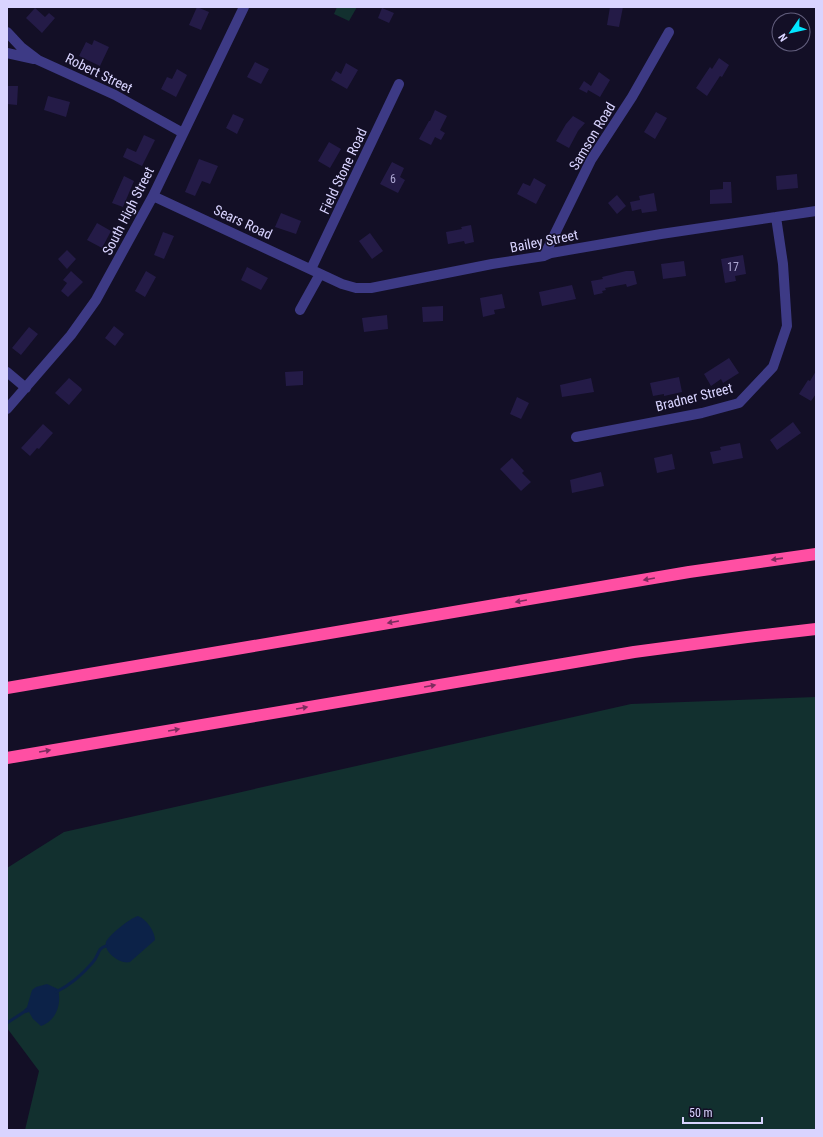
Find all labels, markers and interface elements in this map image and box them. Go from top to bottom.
north arrow [771,12,811,52]
text: N [776,31,790,44]
street label: Robert Street [63,50,135,96]
street label: Samson Road [566,99,618,173]
street label: Field Stone Road [316,126,370,216]
street label: South High Street [99,164,157,258]
house number: 6 [390,172,396,186]
street label: Sears Road [211,202,275,242]
street label: Bailey Street [509,227,579,255]
house number: 17 [727,260,739,274]
street label: Bradner Street [654,380,734,414]
one-way arrow [771,556,783,562]
one-way arrow [643,576,655,582]
one-way arrow [515,598,527,604]
one-way arrow [386,620,399,626]
one-way arrow [424,683,436,689]
one-way arrow [296,705,308,711]
one-way arrow [168,726,180,732]
one-way arrow [39,748,52,754]
scale bar [683,1099,762,1125]
text: 50 m [689,1106,713,1120]

